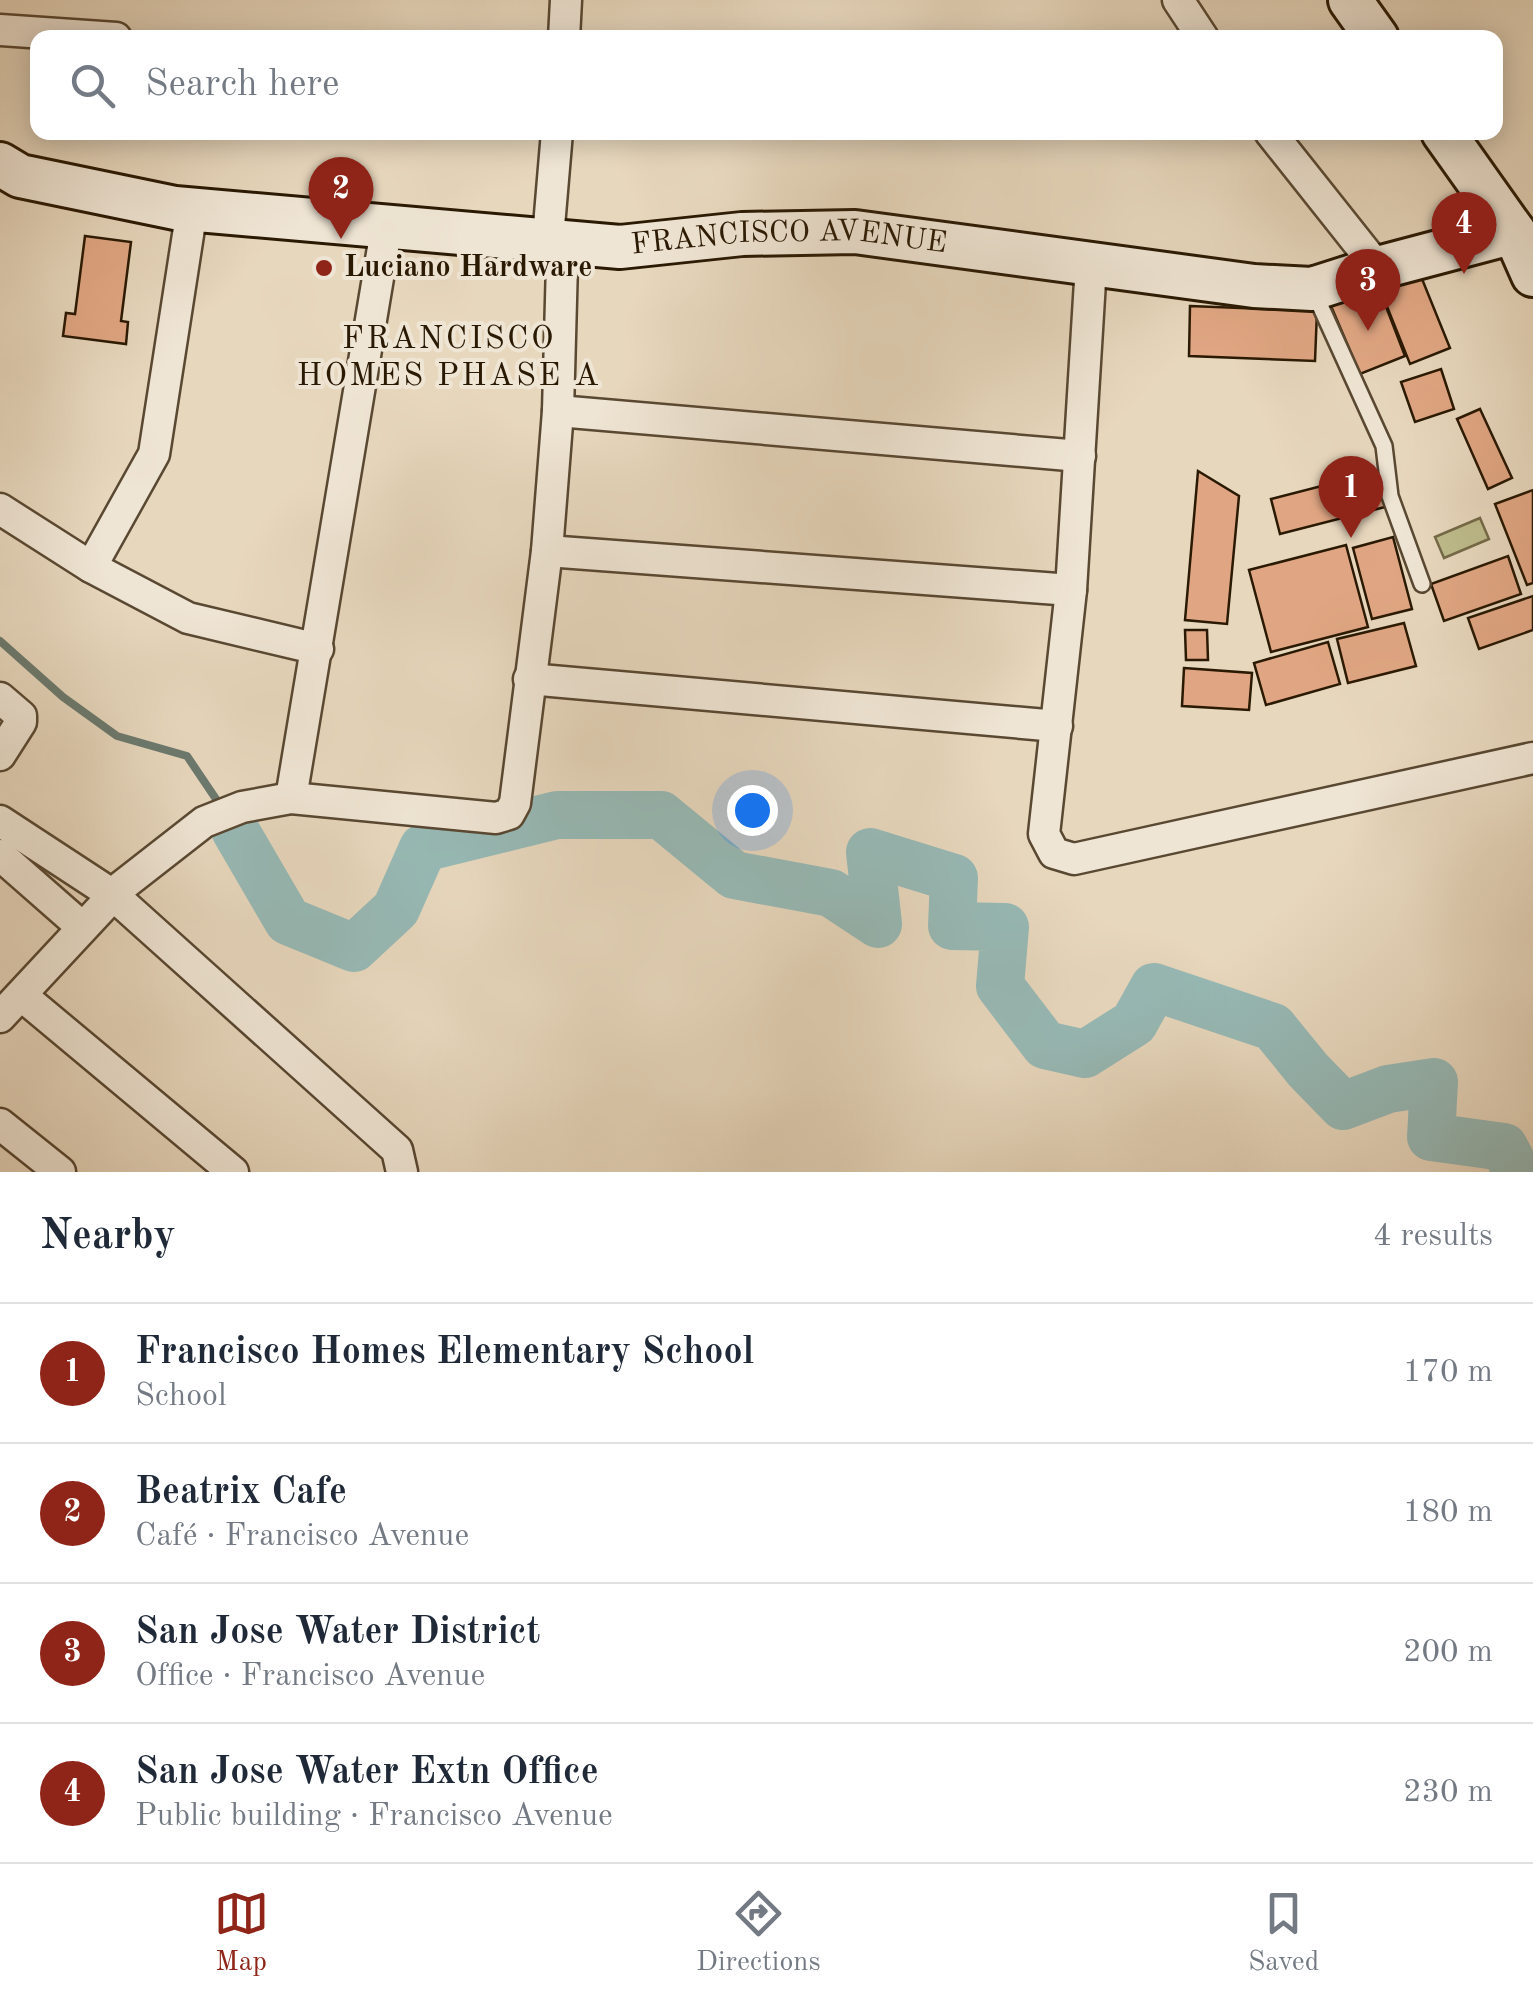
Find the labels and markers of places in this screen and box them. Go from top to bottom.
pin: 2 [308,156,374,239]
pin: 4 [1432,192,1496,274]
pin: 3 [1336,248,1400,331]
place label: Luciano Hardware [344,253,593,283]
marker: Luciano Hardware [313,257,335,279]
pin: 1 [1318,456,1384,538]

